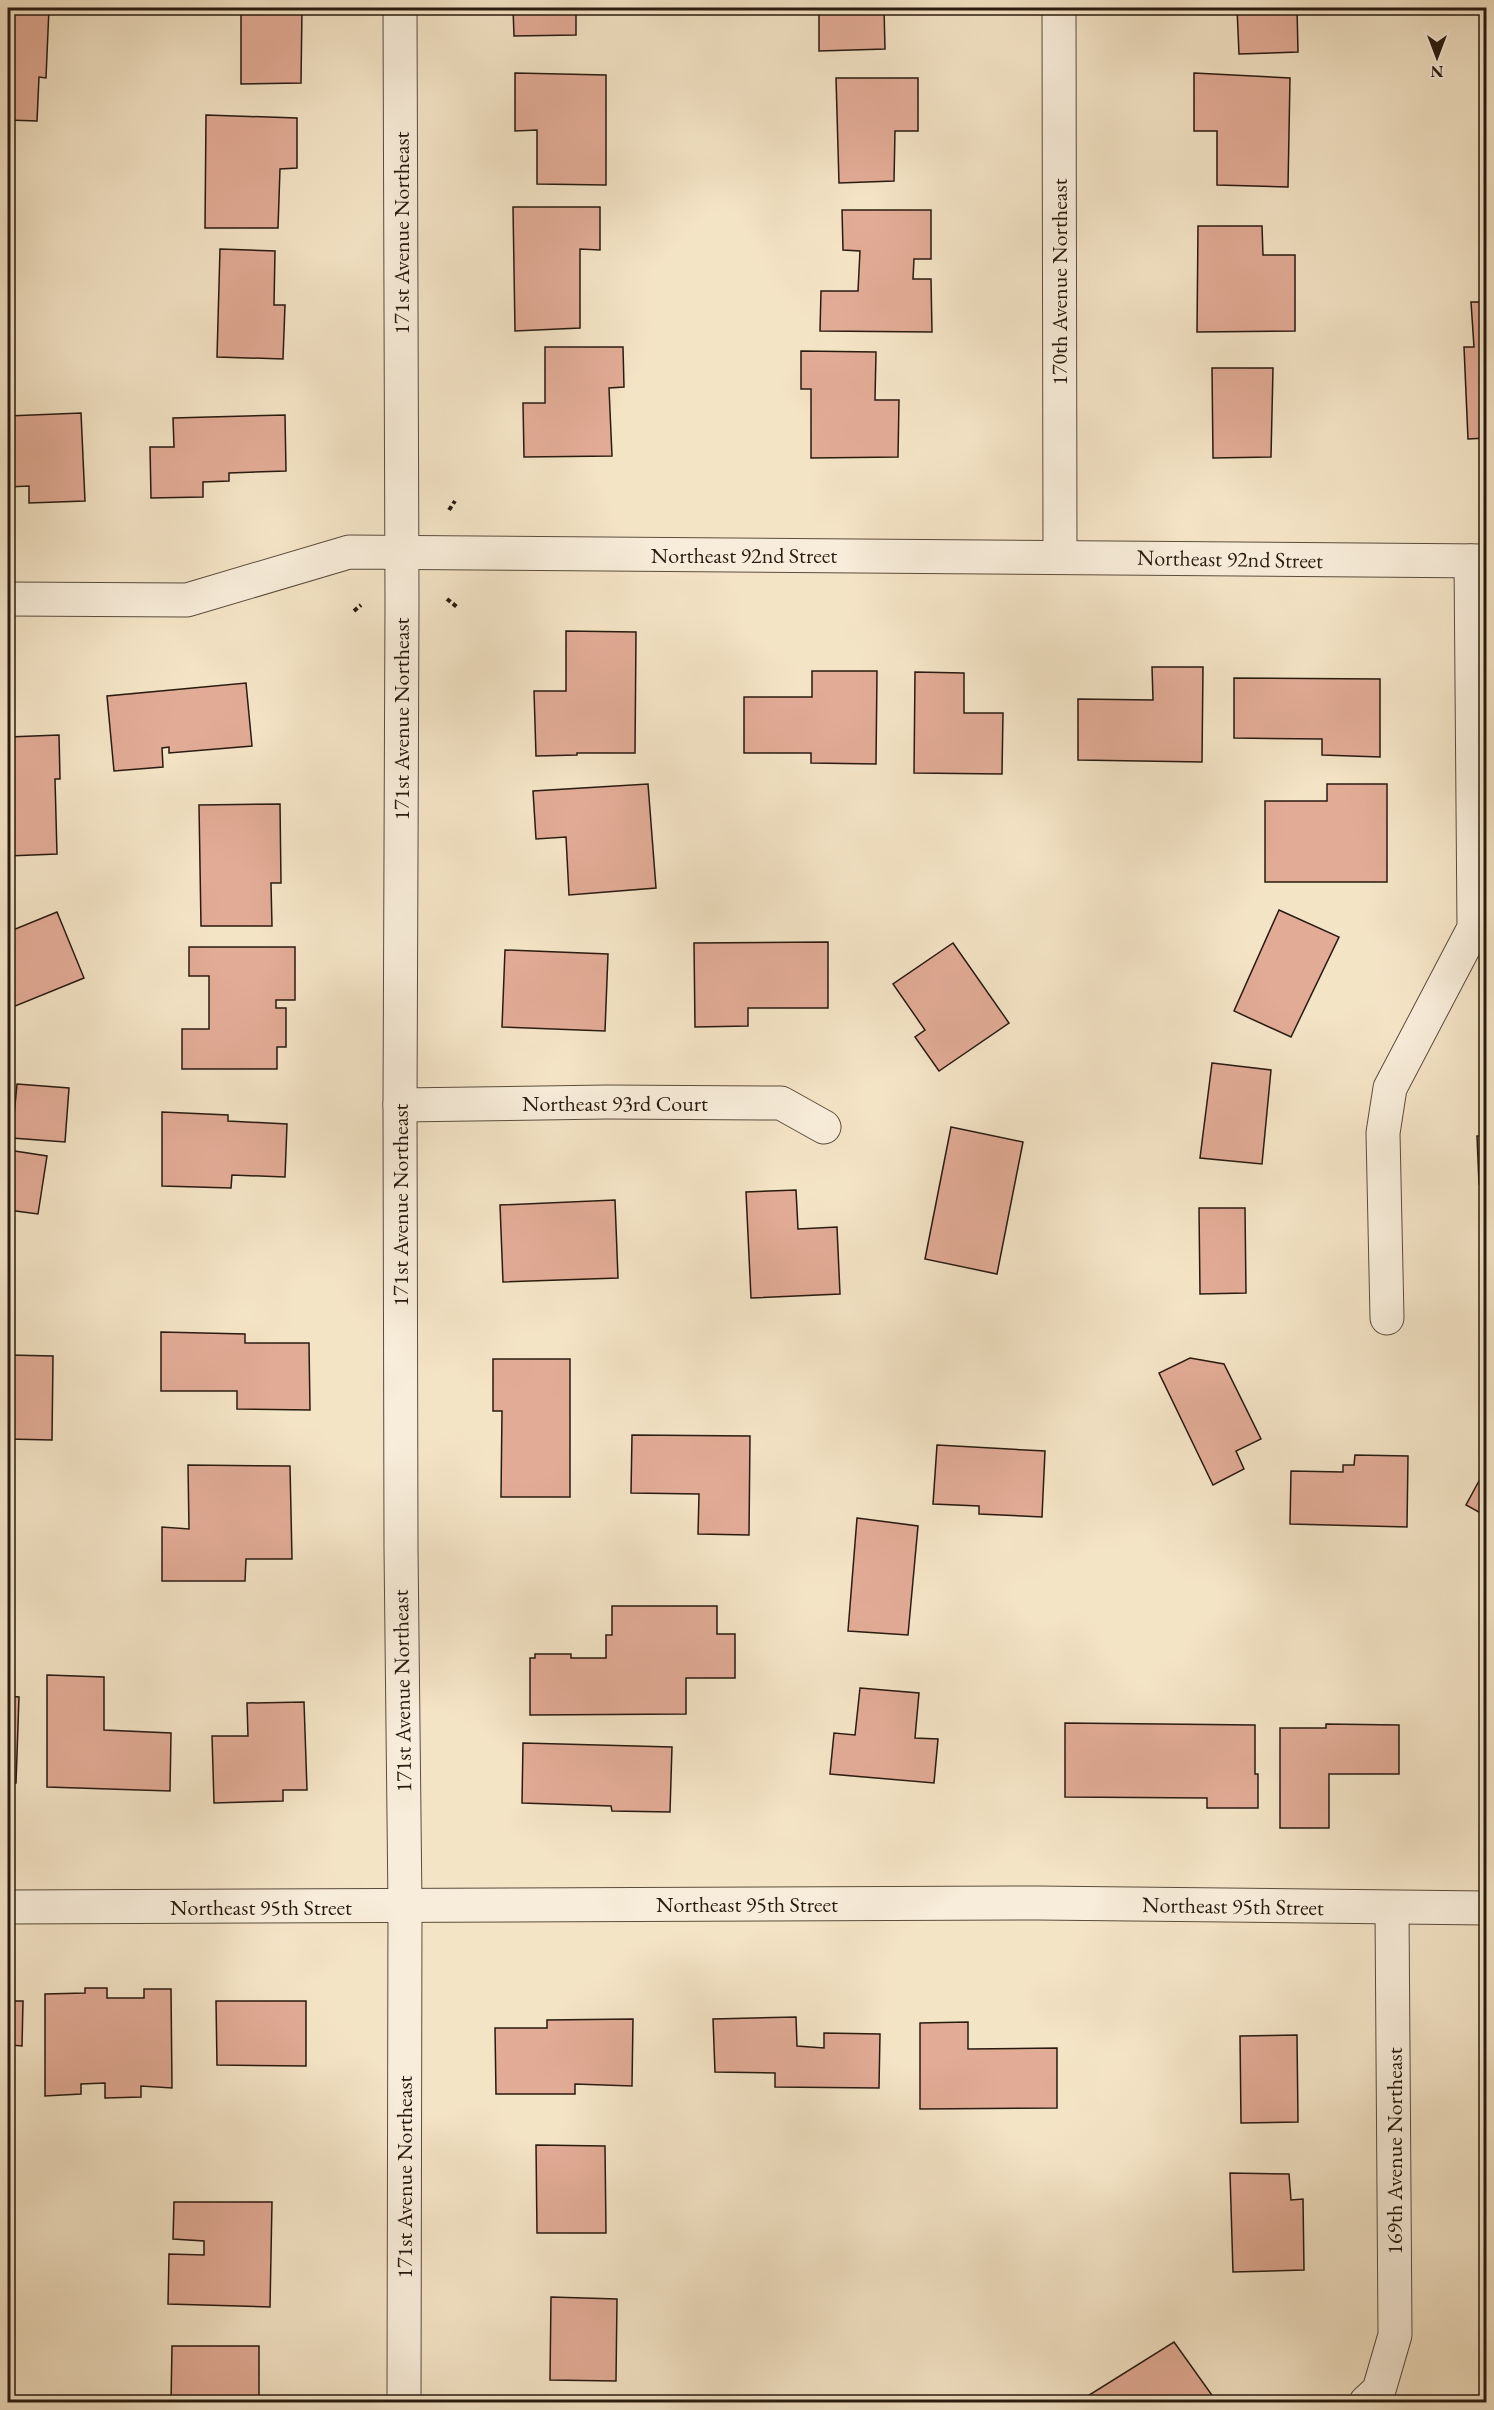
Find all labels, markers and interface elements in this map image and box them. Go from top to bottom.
north arrow [1407,27,1467,87]
text: N [1430,61,1443,82]
street label: 171st Avenue Northeast [387,131,416,334]
street label: 170th Avenue Northeast [1045,178,1074,386]
street label: Northeast 92nd Street [651,541,837,570]
street label: Northeast 92nd Street [1137,543,1323,575]
street label: 171st Avenue Northeast [387,617,416,820]
street label: Northeast 93rd Court [522,1089,708,1118]
street label: 171st Avenue Northeast [386,1103,415,1306]
street label: 171st Avenue Northeast [386,1589,418,1793]
street label: Northeast 95th Street [656,1890,838,1919]
street label: Northeast 95th Street [1142,1890,1324,1922]
street label: Northeast 95th Street [170,1893,352,1922]
street label: 169th Avenue Northeast [1380,2047,1409,2255]
street label: 171st Avenue Northeast [390,2075,419,2278]

